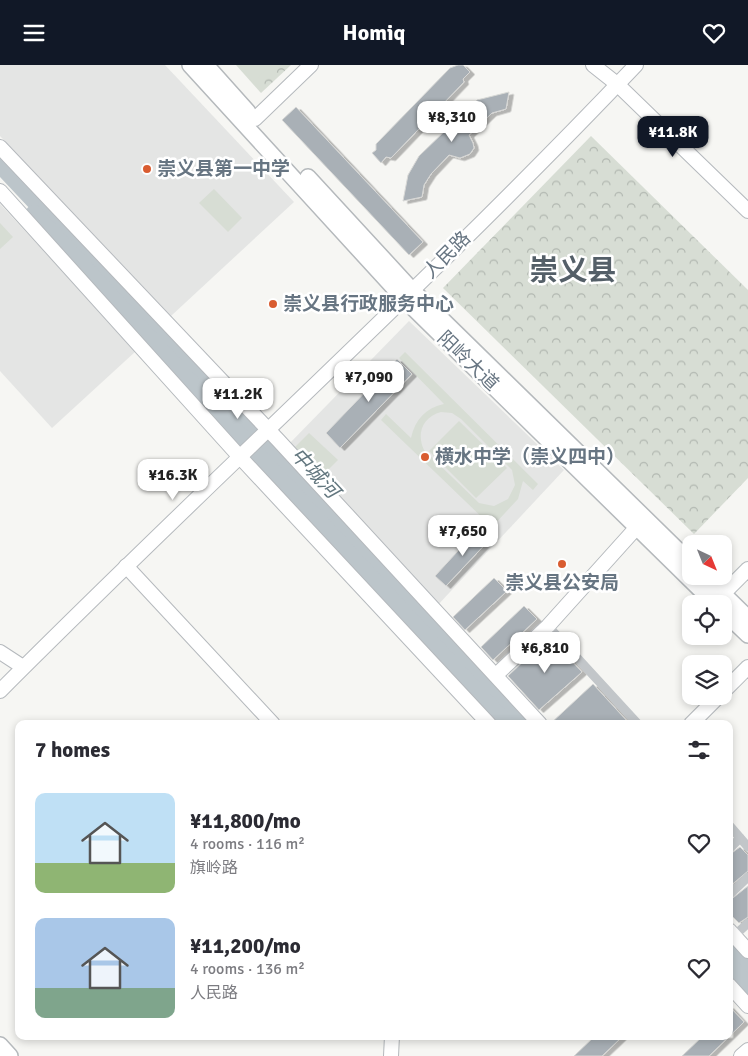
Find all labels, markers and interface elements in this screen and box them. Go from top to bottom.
icon: menu [20,19,48,47]
text: Homiq [343,19,405,46]
icon: heart [700,19,728,47]
pin: ¥8,310 [411,101,493,143]
text: ¥8,310 [428,107,476,127]
pin: ¥11.8K [632,116,714,158]
text: ¥11.8K [648,122,698,142]
place label: 崇义县第一中学 [157,157,290,181]
marker: 崇义县第一中学 [141,163,153,175]
street label: 人民路 [418,226,476,284]
district label: 崇义县 [529,253,617,288]
place label: 崇义县行政服务中心 [283,292,454,316]
marker: 崇义县行政服务中心 [267,298,279,310]
street label: 阳岭大道 [432,326,504,396]
pin: ¥7,090 [328,361,410,403]
text: ¥7,090 [345,367,393,387]
pin: ¥11.2K [197,377,279,420]
text: ¥11.2K [213,384,263,404]
water label: 中城河 [285,443,347,506]
place label: 横水中学（崇义四中） [435,445,625,469]
marker: 横水中学（崇义四中） [419,451,431,463]
pin: ¥16.3K [132,459,214,501]
text: ¥16.3K [148,465,198,485]
pin: ¥7,650 [422,515,504,557]
text: ¥7,650 [439,521,487,541]
north arrow [682,535,732,585]
map controls [682,535,732,705]
marker: 崇义县公安局 [556,558,568,570]
place label: 崇义县公安局 [505,571,619,595]
button: locate [682,595,732,645]
pin: ¥6,810 [504,631,586,674]
text: ¥6,810 [521,638,569,658]
button: layers [682,655,732,705]
icon: filters [685,736,713,764]
text: 7 homes [35,737,110,763]
text: ¥11,800/mo [190,808,301,834]
icon: home [75,813,135,873]
icon: heart [685,829,713,857]
text: 4 rooms · 116 m² [190,834,305,854]
text: 旗岭路 [190,858,238,878]
text: ¥11,200/mo [190,933,301,959]
icon: home [75,938,135,998]
icon: heart [685,954,713,982]
text: 4 rooms · 136 m² [190,959,305,979]
text: 人民路 [190,983,238,1003]

